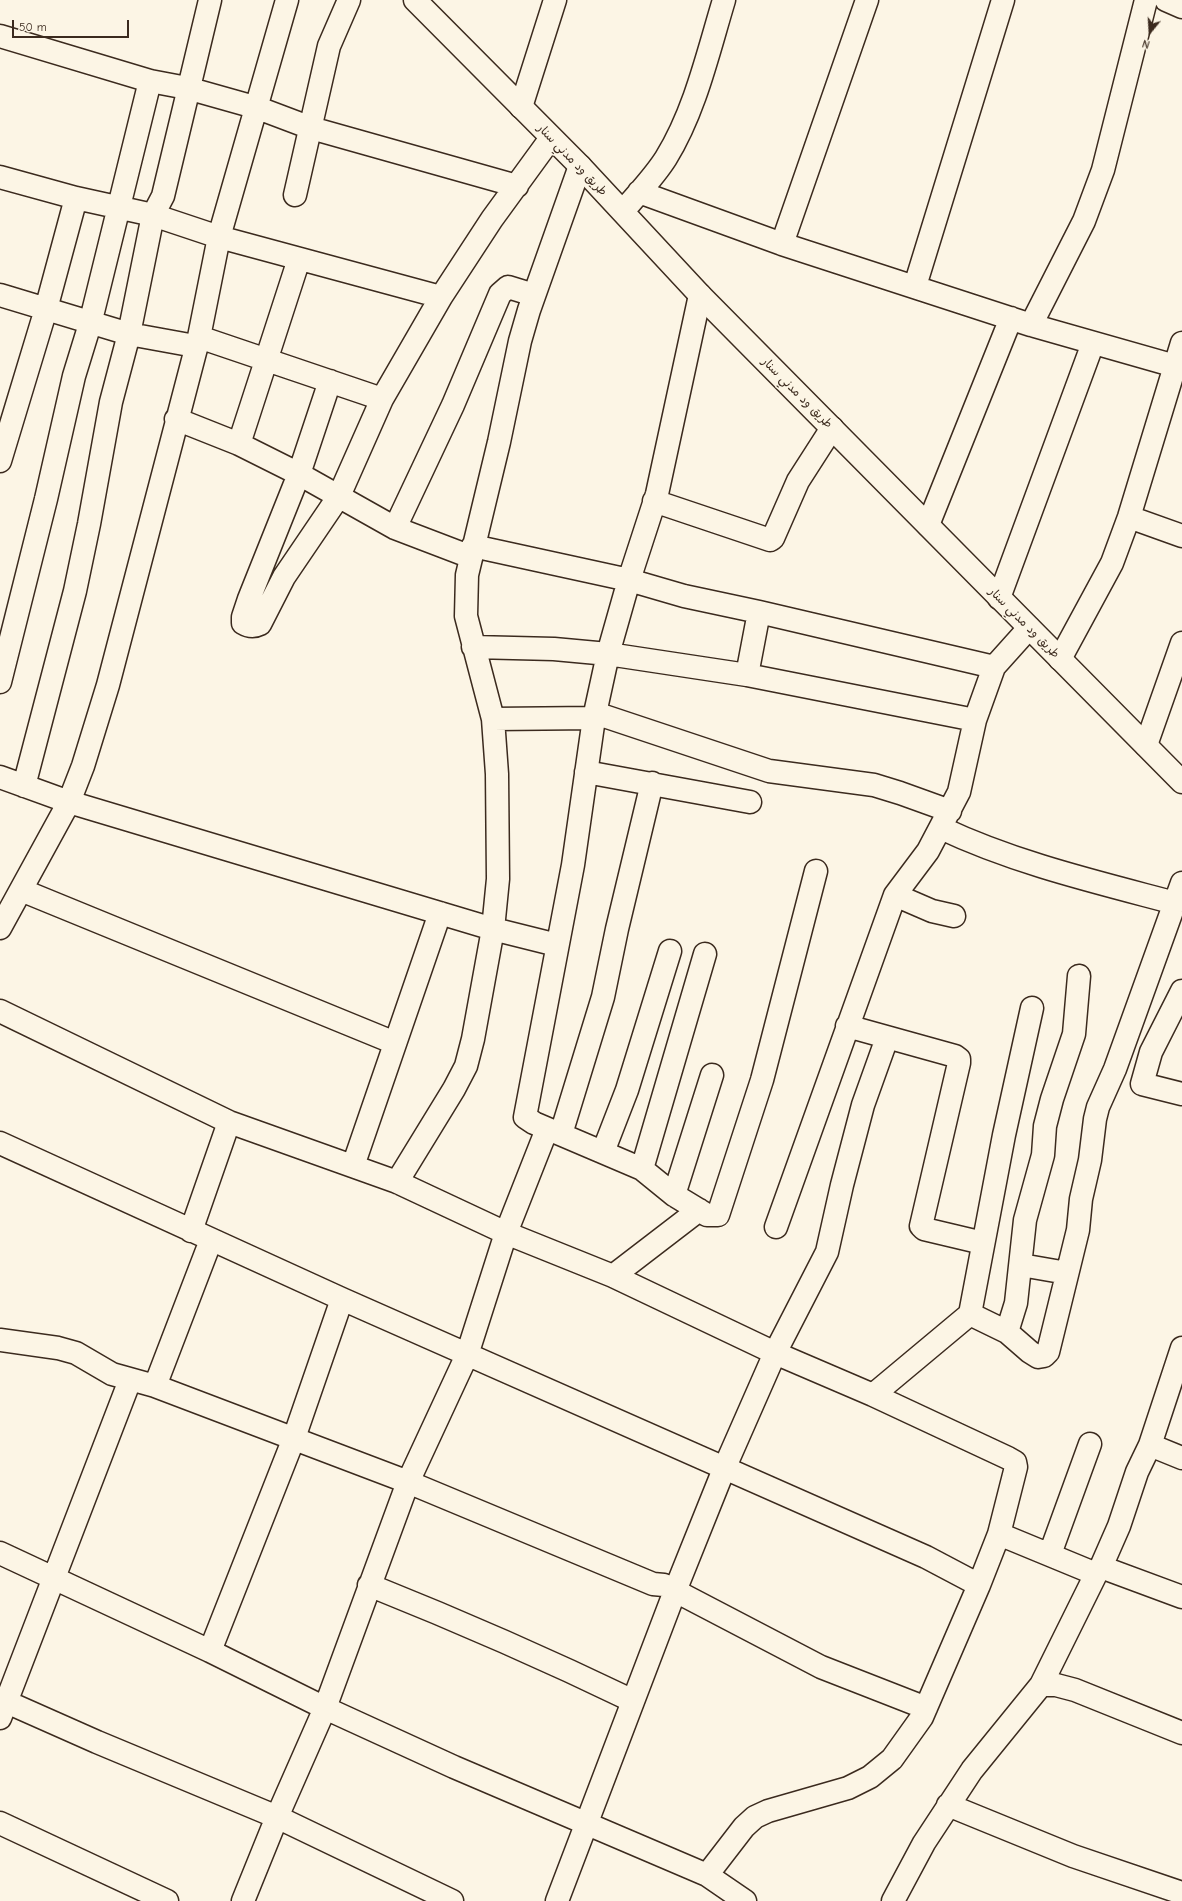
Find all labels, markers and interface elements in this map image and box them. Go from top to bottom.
scale bar [14,12,131,38]
north arrow [1130,12,1170,52]
text: 50 m [19,20,47,34]
text: N [1141,37,1152,51]
street label: طريق ود مدني سنار [534,121,610,199]
street label: طريق ود مدني سنار [759,355,835,431]
street label: طريق ود مدني سنار [986,585,1062,661]

